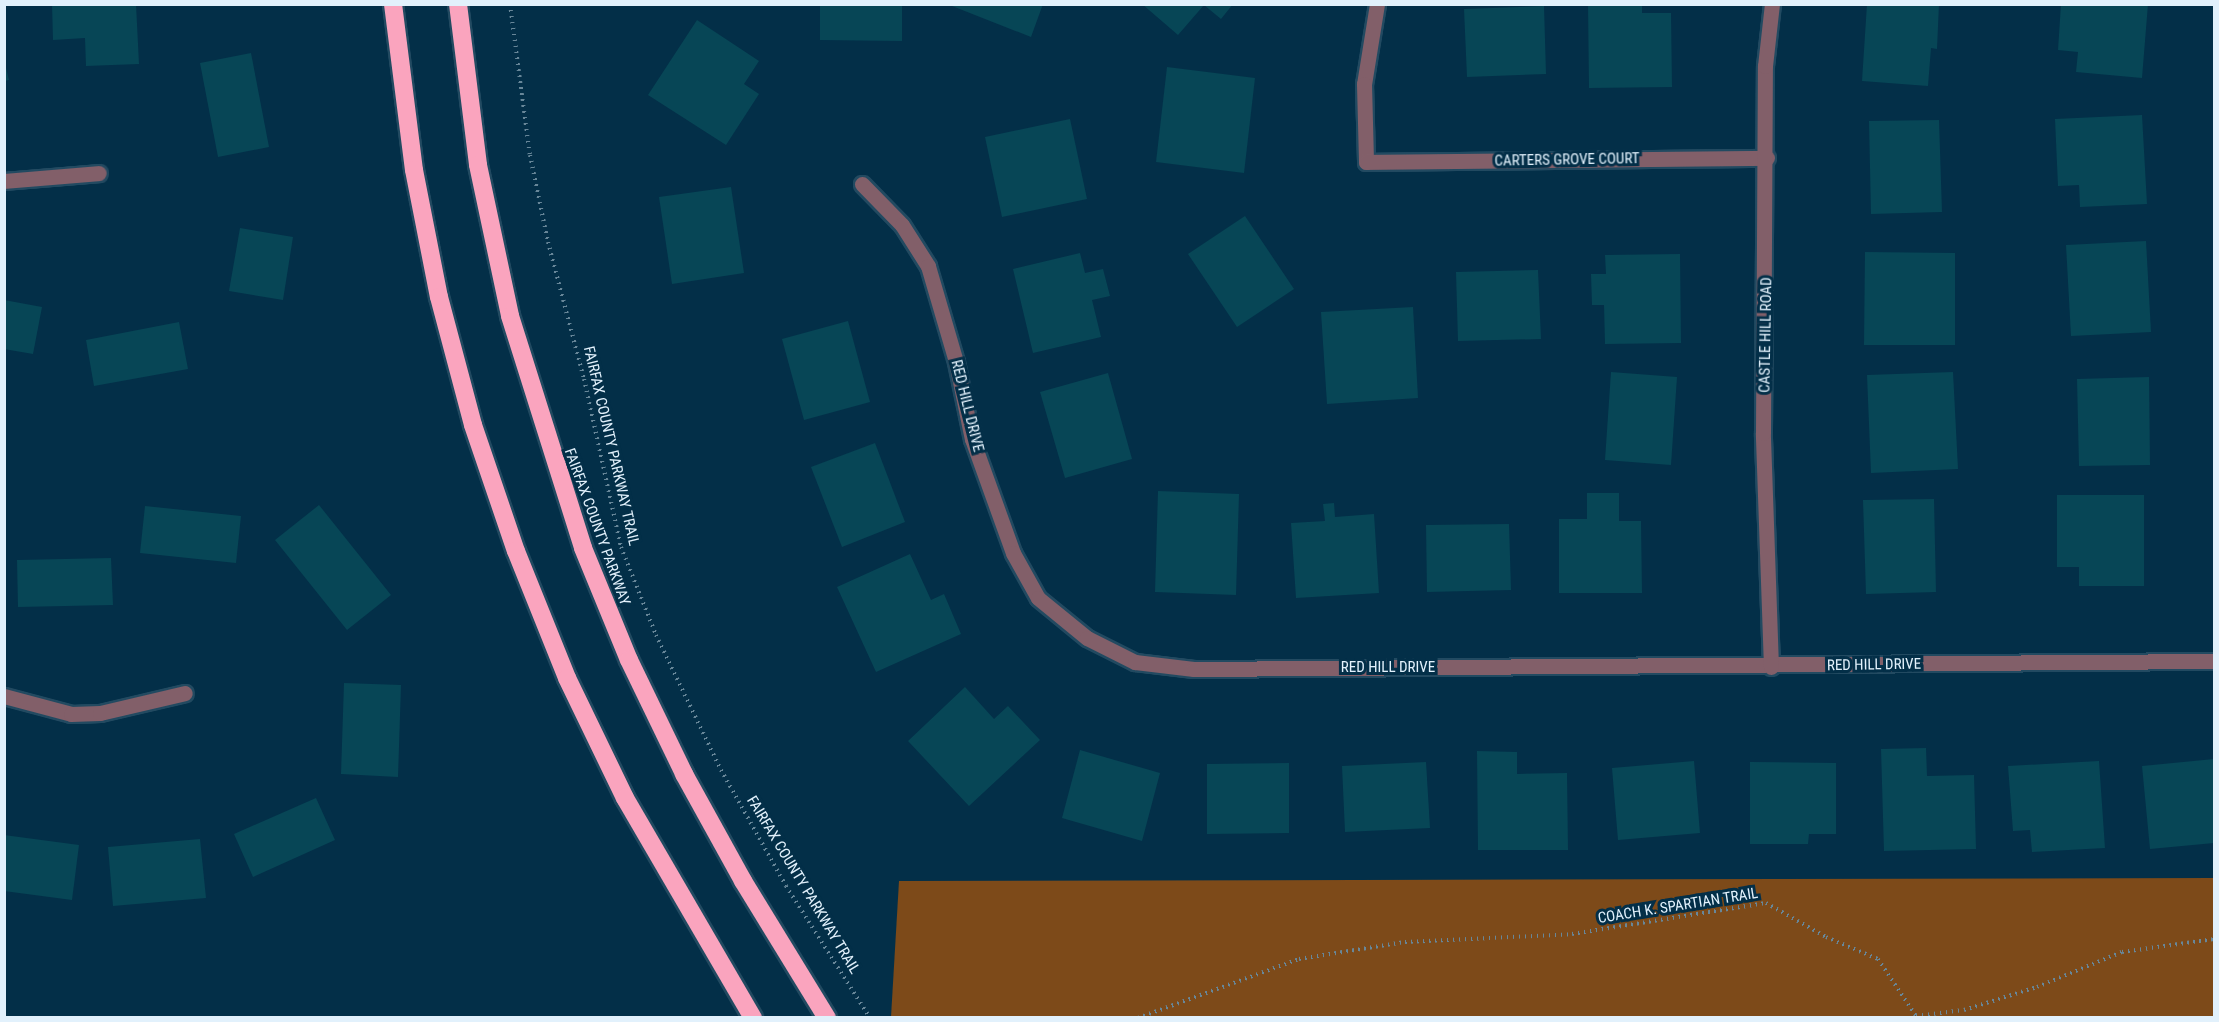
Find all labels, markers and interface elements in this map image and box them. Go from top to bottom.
street label: CARTERS GROVE COURT [1494,150,1640,170]
street label: CASTLE HILL ROAD [1756,277,1776,393]
street label: FAIRFAX COUNTY PARKWAY TRAIL [579,344,643,548]
street label: RED HILL DRIVE [947,358,987,454]
street label: FAIRFAX COUNTY PARKWAY [560,446,634,608]
street label: RED HILL DRIVE [1827,655,1921,675]
street label: RED HILL DRIVE [1341,659,1435,677]
street label: FAIRFAX COUNTY PARKWAY TRAIL [743,793,863,977]
street label: COACH K. SPARTIAN TRAIL [1596,884,1760,928]

